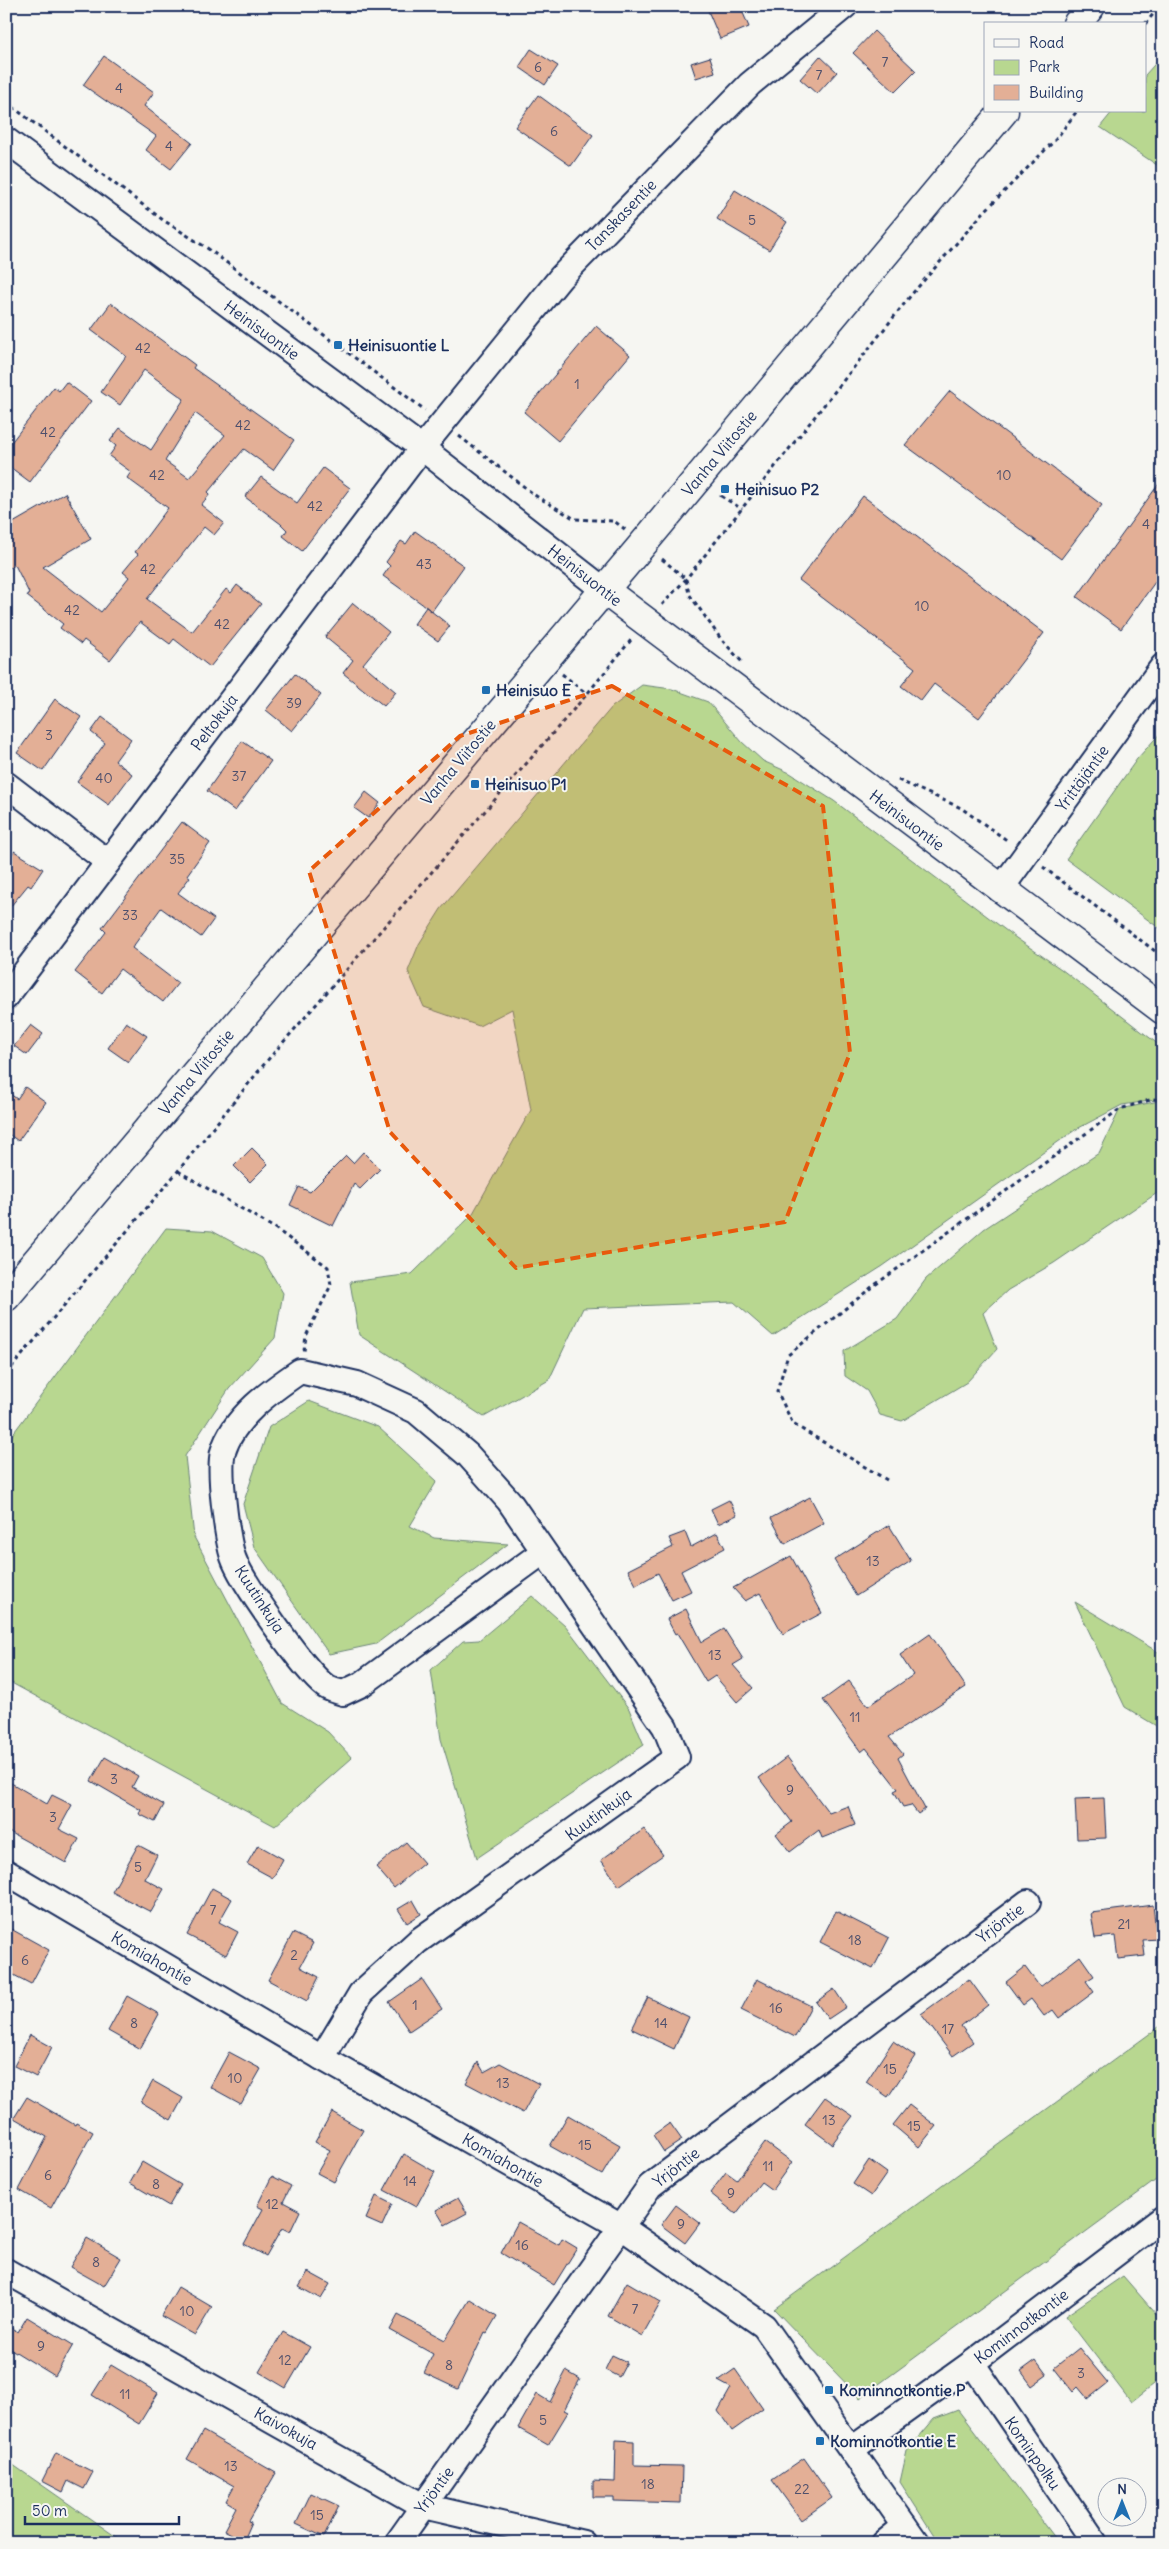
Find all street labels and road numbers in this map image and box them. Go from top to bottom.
street label: Tanskasentie [582,175,660,255]
street label: Heinisuontie [220,296,304,364]
street label: Vanha Viitostie [677,406,761,500]
street label: Heinisuontie [544,540,626,610]
street label: Peltokuja [186,690,242,754]
street label: Vanha Viitostie [416,715,500,809]
street label: Yrittäjäntie [1051,741,1113,815]
street label: Heinisuontie [866,785,948,855]
street label: Vanha Viitostie [154,1025,238,1119]
street label: Kuutinkuja [231,1561,289,1637]
street label: Kuutinkuja [561,1783,635,1845]
street label: Yrjöntie [972,1899,1028,1947]
street label: Komiahontie [108,1927,196,1989]
street label: Komiahontie [459,2129,547,2191]
street label: Yrjöntie [649,2143,703,2191]
street label: Kominnotkontie [970,2284,1072,2368]
street label: Kaivokuja [251,2402,321,2454]
street label: Kominpolku [1000,2413,1066,2493]
street label: Yrjöntie [410,2462,458,2518]

